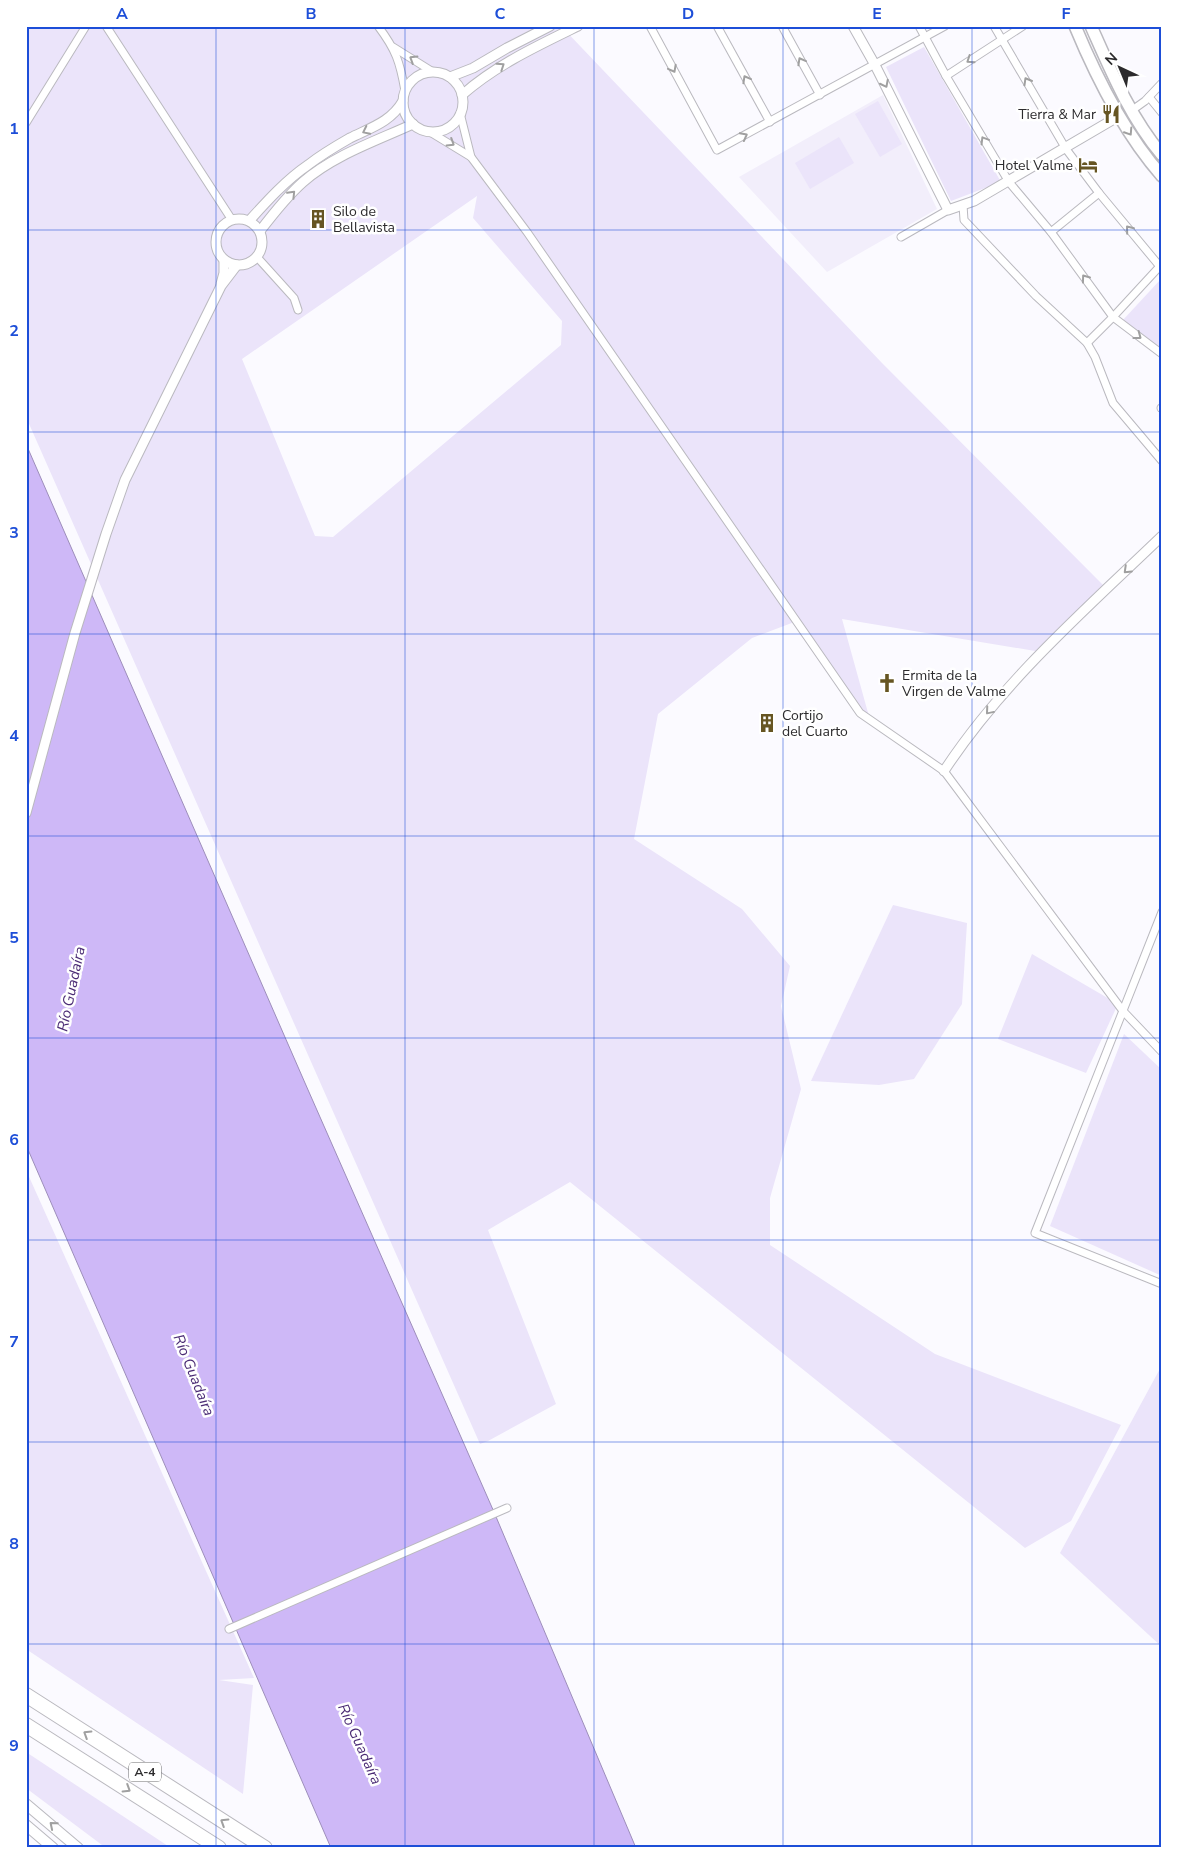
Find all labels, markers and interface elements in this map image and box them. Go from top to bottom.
text: A [116,3,128,25]
text: B [305,3,317,25]
text: C [495,3,506,25]
text: D [682,3,694,25]
text: E [872,3,882,25]
text: F [1062,3,1071,25]
north arrow [1096,42,1146,92]
text: N [1101,49,1122,69]
one-way arrow [966,54,975,64]
one-way arrow [409,56,418,65]
one-way arrow [797,57,807,66]
one-way arrow [496,63,505,72]
one-way arrow [667,64,677,73]
one-way arrow [742,76,752,85]
one-way arrow [1024,78,1034,87]
one-way arrow [879,79,889,88]
restaurant icon: Tierra & Mar [1100,103,1122,125]
place label: Tierra & Mar [1018,105,1096,124]
text: 1 [9,118,19,140]
one-way arrow [362,125,371,135]
one-way arrow [1123,126,1132,136]
one-way arrow [738,132,747,142]
one-way arrow [445,137,454,147]
one-way arrow [981,137,991,146]
hotel icon: Hotel Valme [1077,154,1099,176]
place label: Hotel Valme [995,156,1073,175]
one-way arrow [286,191,295,200]
place label: Silo de Bellavista [333,202,395,237]
building icon: Silo de Bellavista [307,208,329,230]
one-way arrow [1125,226,1134,235]
one-way arrow [1082,274,1091,284]
text: 2 [9,320,19,342]
one-way arrow [1132,330,1141,338]
text: 3 [9,522,19,544]
one-way arrow [1123,564,1132,573]
place label: Ermita de la Virgen de Valme [901,666,1006,701]
church icon: Ermita de la Virgen de Valme [876,672,898,694]
place label: Cortijo del Cuarto [782,706,848,741]
one-way arrow [986,706,995,715]
building icon: Cortijo del Cuarto [756,712,778,734]
text: 4 [9,725,19,747]
text: 5 [9,927,19,949]
water label: Río Guadaíra [52,945,90,1033]
text: 6 [9,1129,19,1151]
text: 7 [9,1331,19,1353]
water label: Río Guadaíra [169,1331,219,1419]
text: 8 [9,1533,19,1555]
water label: Río Guadaíra [333,1700,387,1788]
one-way arrow [83,1731,92,1741]
text: 9 [9,1735,19,1757]
road number: A-4 [129,1762,161,1781]
one-way arrow [121,1783,130,1792]
one-way arrow [220,1818,229,1828]
one-way arrow [49,1822,58,1831]

